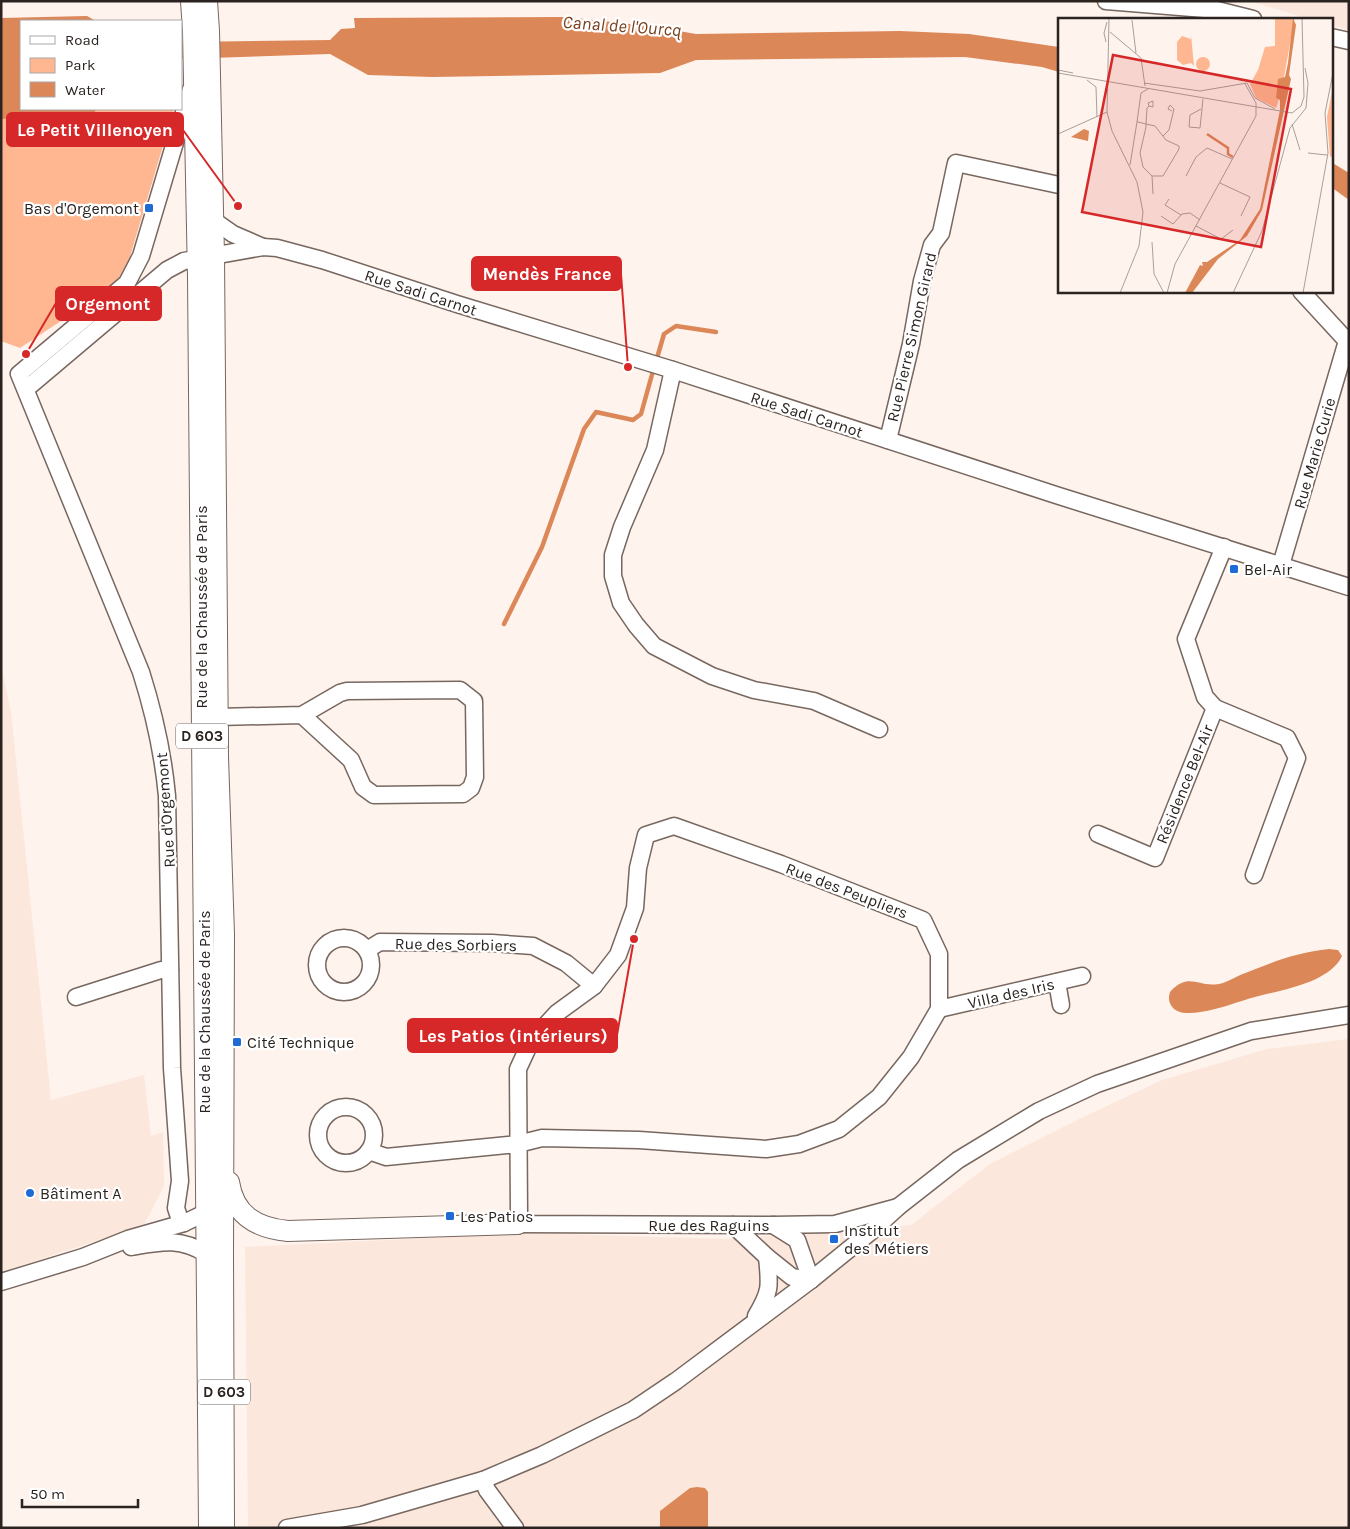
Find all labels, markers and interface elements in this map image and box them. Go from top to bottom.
water label: Canal de l'Ourcq [562,11,682,41]
inset map [1058,18,1332,292]
legend [20,20,182,110]
text: Road [65,31,100,49]
text: Park [65,56,95,74]
text: Water [65,81,106,99]
callout: Le Petit Villenoyen [7,113,183,146]
text: Le Petit Villenoyen [17,119,173,141]
place label: Bas d'Orgemont [24,199,139,218]
marker: Bas d'Orgemont [143,202,155,214]
street label: Rue Pierre Simon Girard [883,250,940,424]
callout: Mendès France [472,257,621,290]
text: Mendès France [483,263,611,285]
street label: Rue Sadi Carnot [362,265,479,320]
callout: Orgemont [56,287,161,320]
text: Orgemont [66,293,150,315]
street label: Rue Sadi Carnot [748,387,865,442]
street label: Rue Marie Curie [1290,395,1339,511]
street label: Rue de la Chaussée de Paris [192,505,211,709]
place label: Bel-Air [1244,560,1292,579]
marker: Bel-Air [1228,563,1240,575]
street label: Résidence Bel-Air [1152,722,1217,847]
road number: D 603 [176,724,228,748]
street label: Rue d'Orgemont [152,752,179,868]
street label: Rue des Peupliers [783,858,911,922]
street label: Rue de la Chaussée de Paris [195,910,214,1114]
street label: Rue des Sorbiers [395,934,517,955]
street label: Villa des Iris [966,974,1056,1013]
callout: Les Patios (intérieurs) [408,1019,617,1052]
text: Les Patios (intérieurs) [418,1025,608,1047]
place label: Cité Technique [247,1033,354,1052]
marker: Cité Technique [231,1036,243,1048]
place label: Bâtiment A [40,1184,121,1203]
marker: Bâtiment A [24,1187,36,1199]
place label: Les Patios [460,1207,534,1226]
marker: Les Patios [444,1210,456,1222]
street label: Rue des Raguins [648,1216,770,1235]
place label: Institut des Métiers [844,1221,929,1258]
marker: Institut des Métiers [828,1233,840,1245]
road number: D 603 [198,1380,250,1404]
scale bar [22,1476,139,1508]
text: 50 m [30,1485,65,1503]

